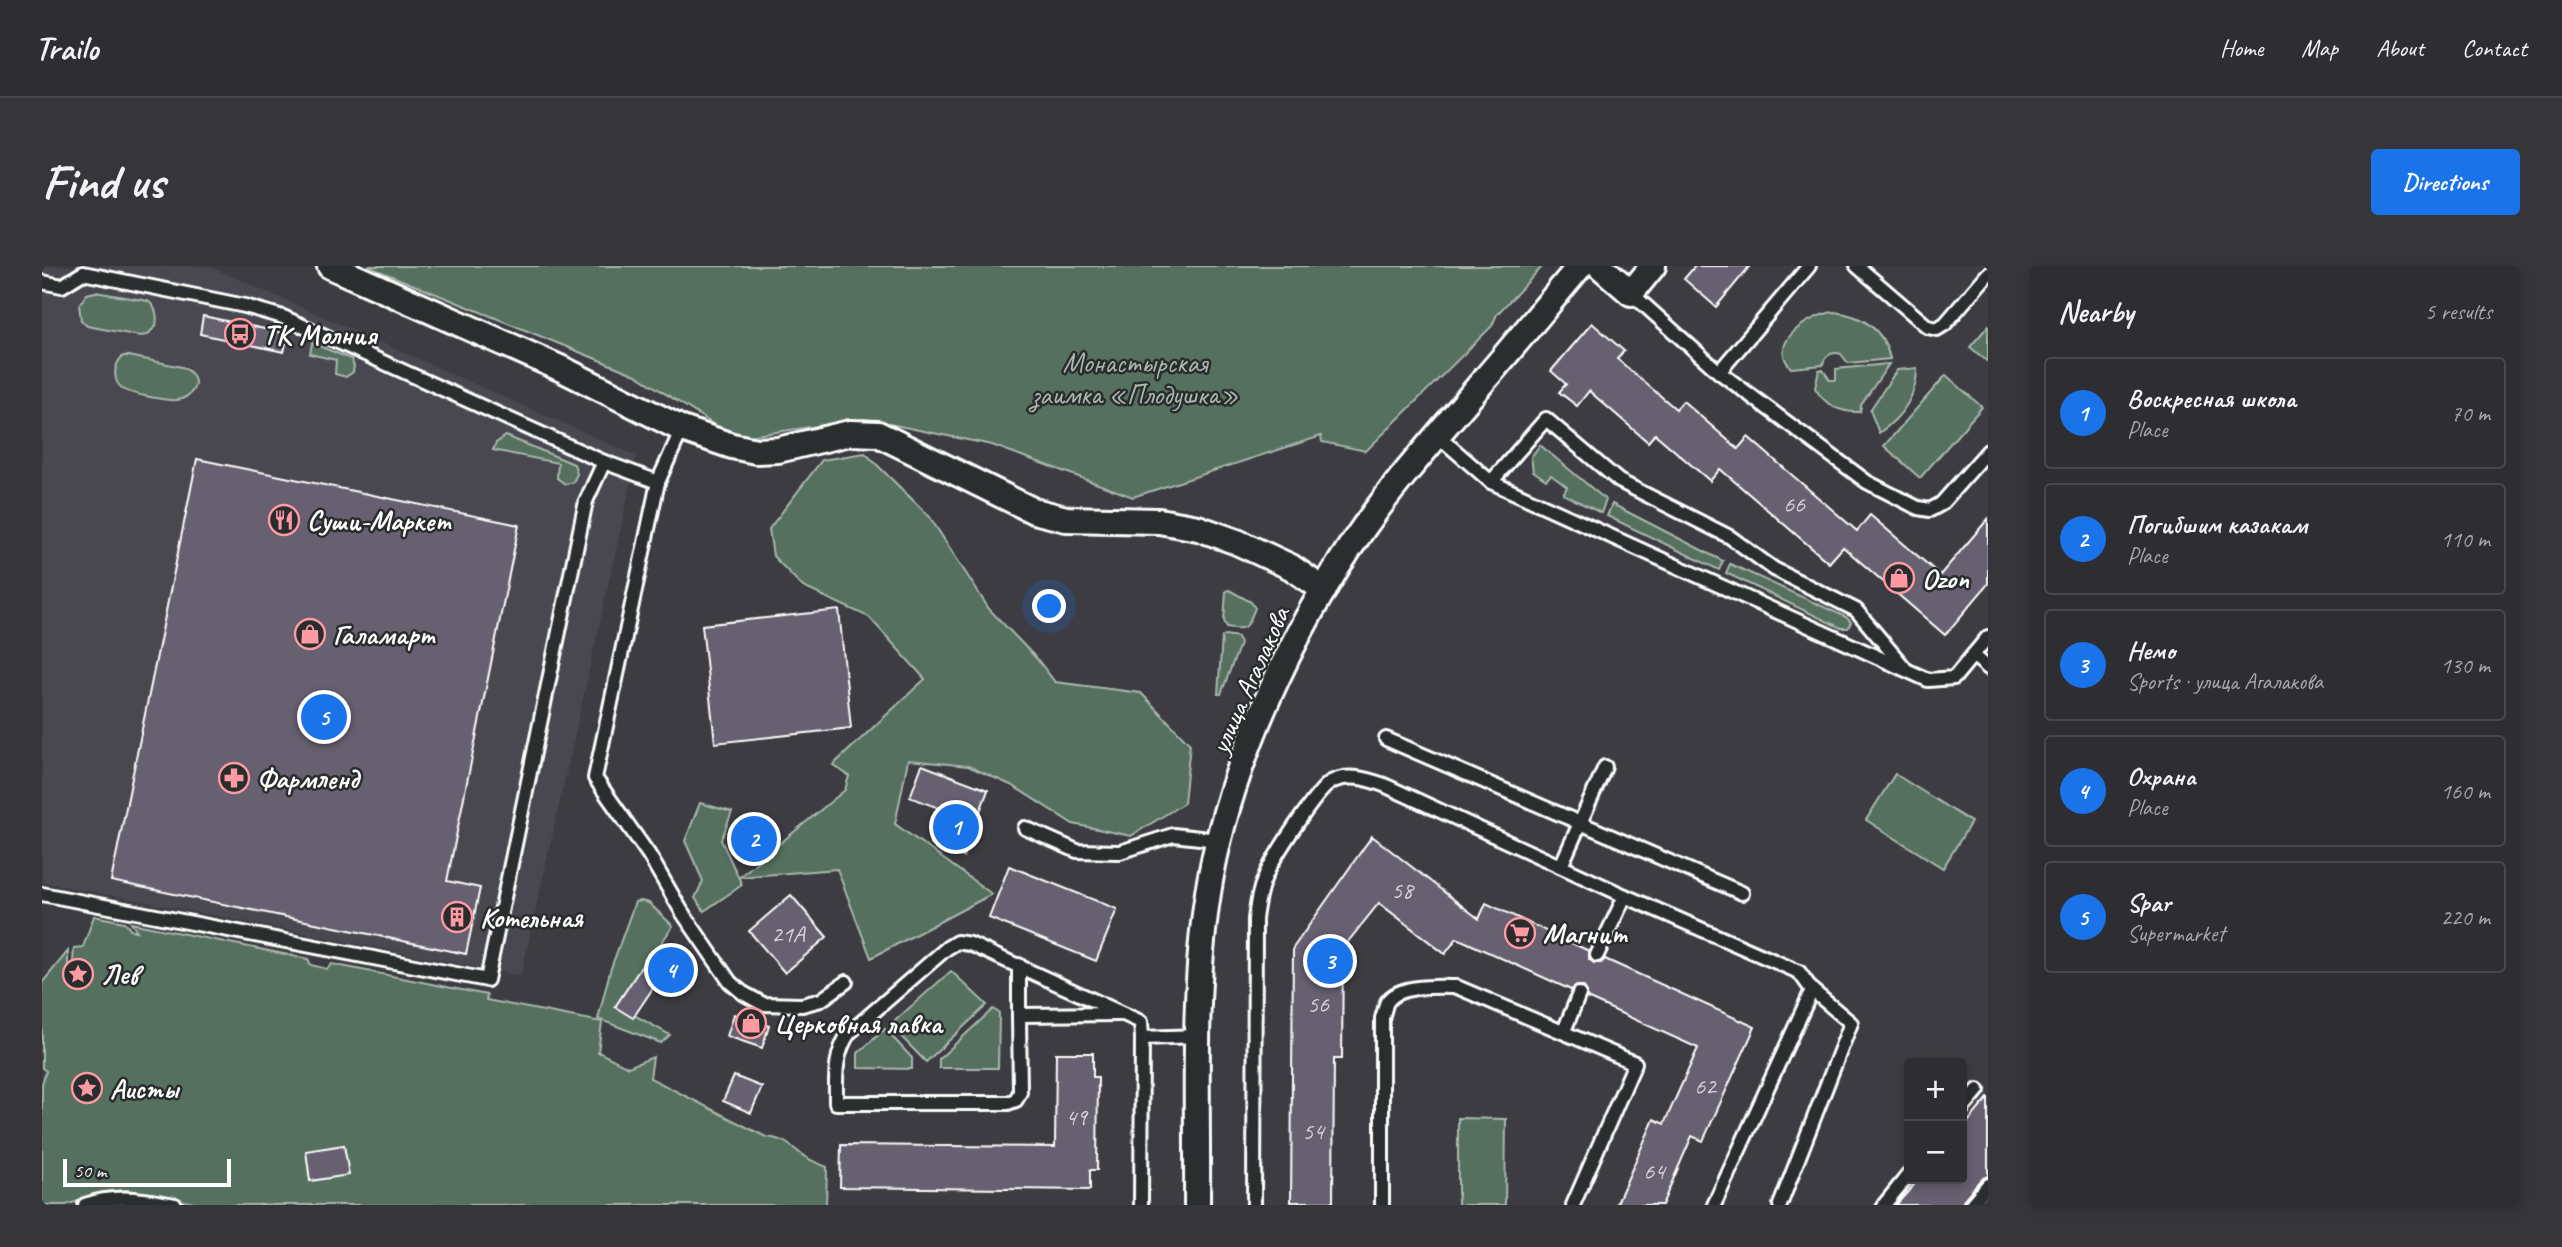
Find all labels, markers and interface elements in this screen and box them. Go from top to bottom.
text: Trailo [35,27,98,69]
text: Home [2220,33,2263,63]
text: Map [2301,33,2338,63]
text: About [2376,33,2424,63]
text: Contact [2462,33,2527,63]
button: Directions [2371,149,2520,215]
text: Find us [42,151,164,213]
text: Nearby [2058,293,2134,331]
text: 5 results [2425,297,2492,326]
bus stop icon: ТК Молния [223,317,257,351]
place label: ТК Молния [263,317,379,352]
park label: Монастырская заимка «Плодушка» [1028,345,1238,413]
text: Воскресная школа [2127,382,2296,415]
text: 1 [2078,399,2088,428]
text: 70 m [2451,399,2490,428]
text: Place [2127,415,2167,444]
house number: 66 [1783,489,1806,519]
restaurant icon: Суши-Маркет [267,503,301,537]
place label: Суши-Маркет [307,503,452,538]
text: Погибшим казакам [2127,508,2307,541]
text: 2 [2078,525,2088,554]
text: 110 m [2441,525,2490,554]
text: Place [2127,541,2167,570]
shop icon: Ozon [1882,561,1916,595]
place label: Ozon [1922,561,1970,596]
your location [1032,589,1066,623]
street label: улица Агалакова [1201,600,1298,761]
shop icon: Галамарт [293,617,327,651]
place label: Галамарт [333,617,436,652]
text: Немо [2127,634,2175,667]
text: 3 [2078,651,2088,680]
text: 130 m [2441,651,2490,680]
text: Sports · улица Агалакова [2127,667,2323,696]
pin: 5 [301,691,347,743]
text: Охрана [2127,760,2196,793]
pharmacy icon: Фармленд [217,761,251,795]
place label: Фармленд [257,761,362,796]
text: 4 [2078,777,2088,806]
text: 160 m [2441,777,2490,806]
text: Place [2127,793,2167,822]
pin: 1 [933,801,979,853]
pin: 2 [731,813,777,865]
house number: 58 [1391,875,1415,905]
text: Spar [2127,886,2171,919]
building icon: Котельная [440,900,474,934]
place label: Котельная [480,900,584,935]
text: 5 [2078,903,2088,932]
text: 220 m [2441,903,2490,932]
supermarket icon: Магнит [1503,916,1537,950]
place label: Магнит [1543,916,1629,951]
house number: 21А [771,919,806,949]
text: Supermarket [2127,919,2225,948]
pin: 3 [1307,935,1353,987]
pin: 4 [648,944,694,996]
place icon: Лев [61,957,95,991]
place label: Лев [101,957,144,992]
house number: 56 [1307,989,1330,1019]
shop icon: Церковная лавка [734,1006,768,1040]
place label: Церковная лавка [774,1006,944,1041]
map controls [1904,1058,1967,1184]
button: + [1904,1058,1967,1121]
place icon: Аисты [70,1071,104,1105]
place label: Аисты [110,1071,181,1106]
house number: 62 [1694,1071,1718,1101]
house number: 49 [1065,1102,1089,1132]
house number: 54 [1302,1116,1326,1146]
button: − [1904,1121,1967,1184]
scale bar [63,1156,231,1188]
house number: 64 [1643,1156,1667,1186]
text: 50 m [74,1159,106,1183]

